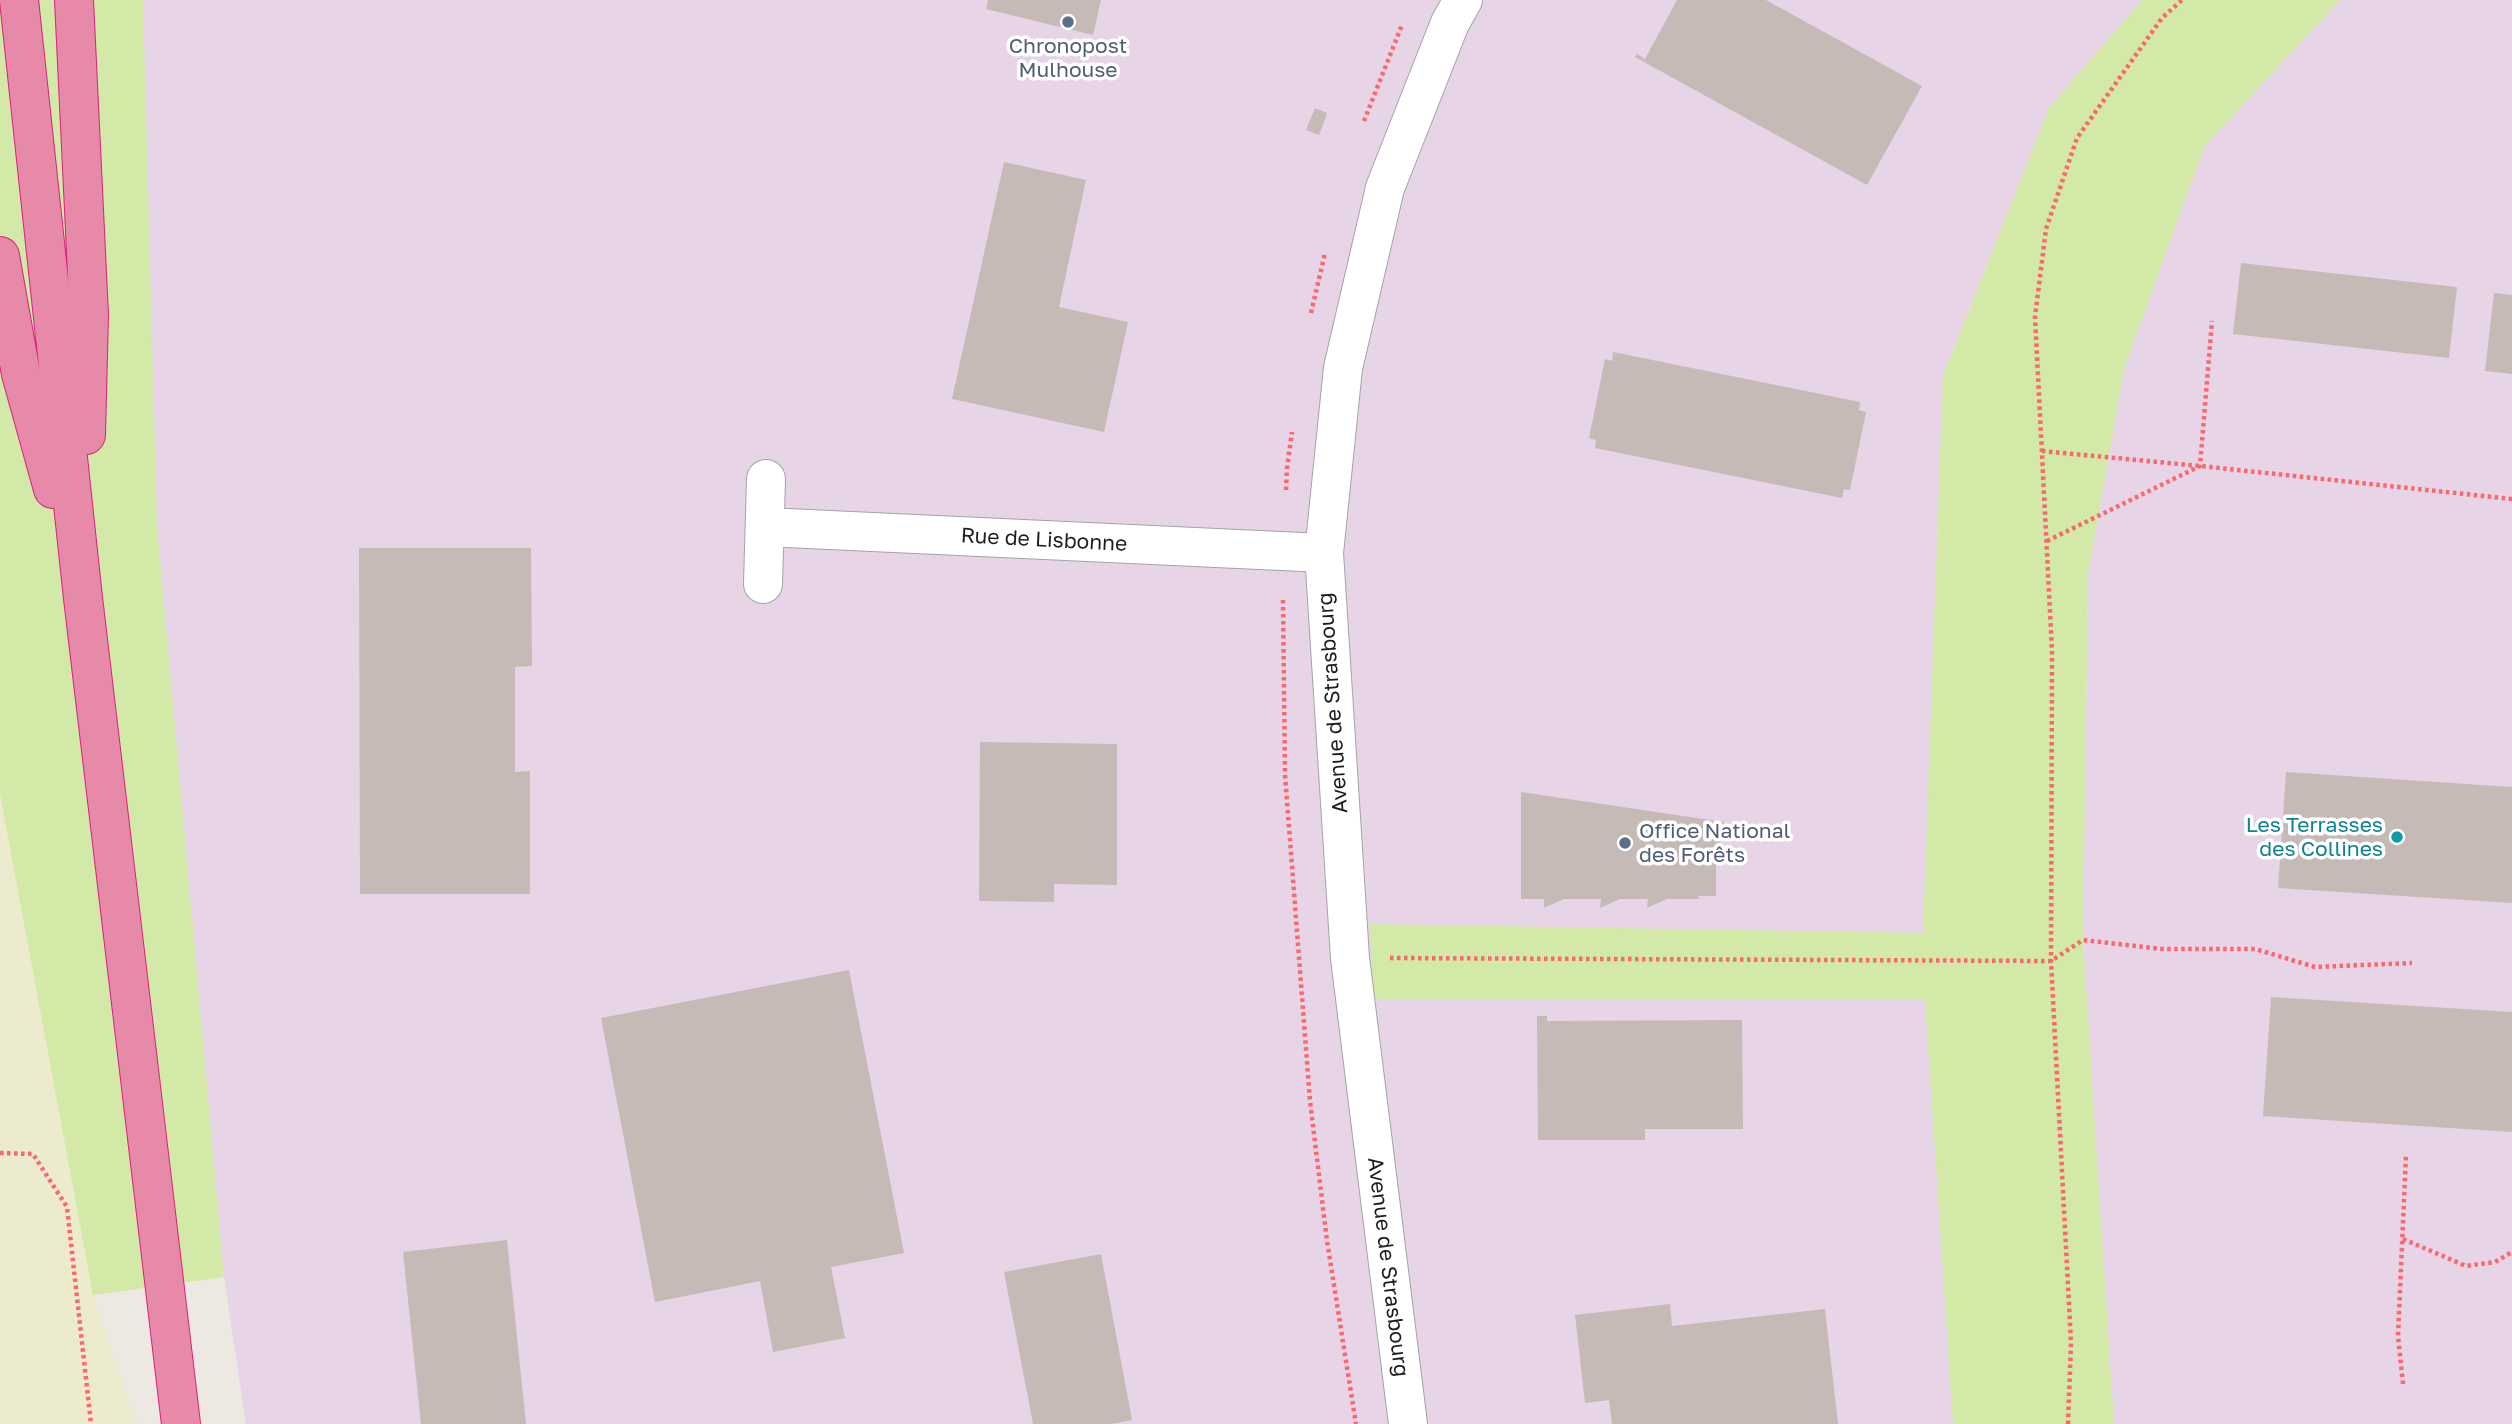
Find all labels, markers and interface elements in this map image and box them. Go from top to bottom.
marker: Chronopost Mulhouse [1060,14,1076,30]
place label: Chronopost Mulhouse [1009,33,1127,83]
street label: Rue de Lisbonne [960,523,1128,557]
street label: Avenue de Strasbourg [1313,592,1353,814]
place label: Les Terrasses des Collines [2246,812,2383,862]
place label: Office National des Forêts [1639,818,1790,868]
marker: Les Terrasses des Collines [2389,829,2405,845]
marker: Office National des Forêts [1617,835,1633,851]
street label: Avenue de Strasbourg [1362,1156,1414,1378]

